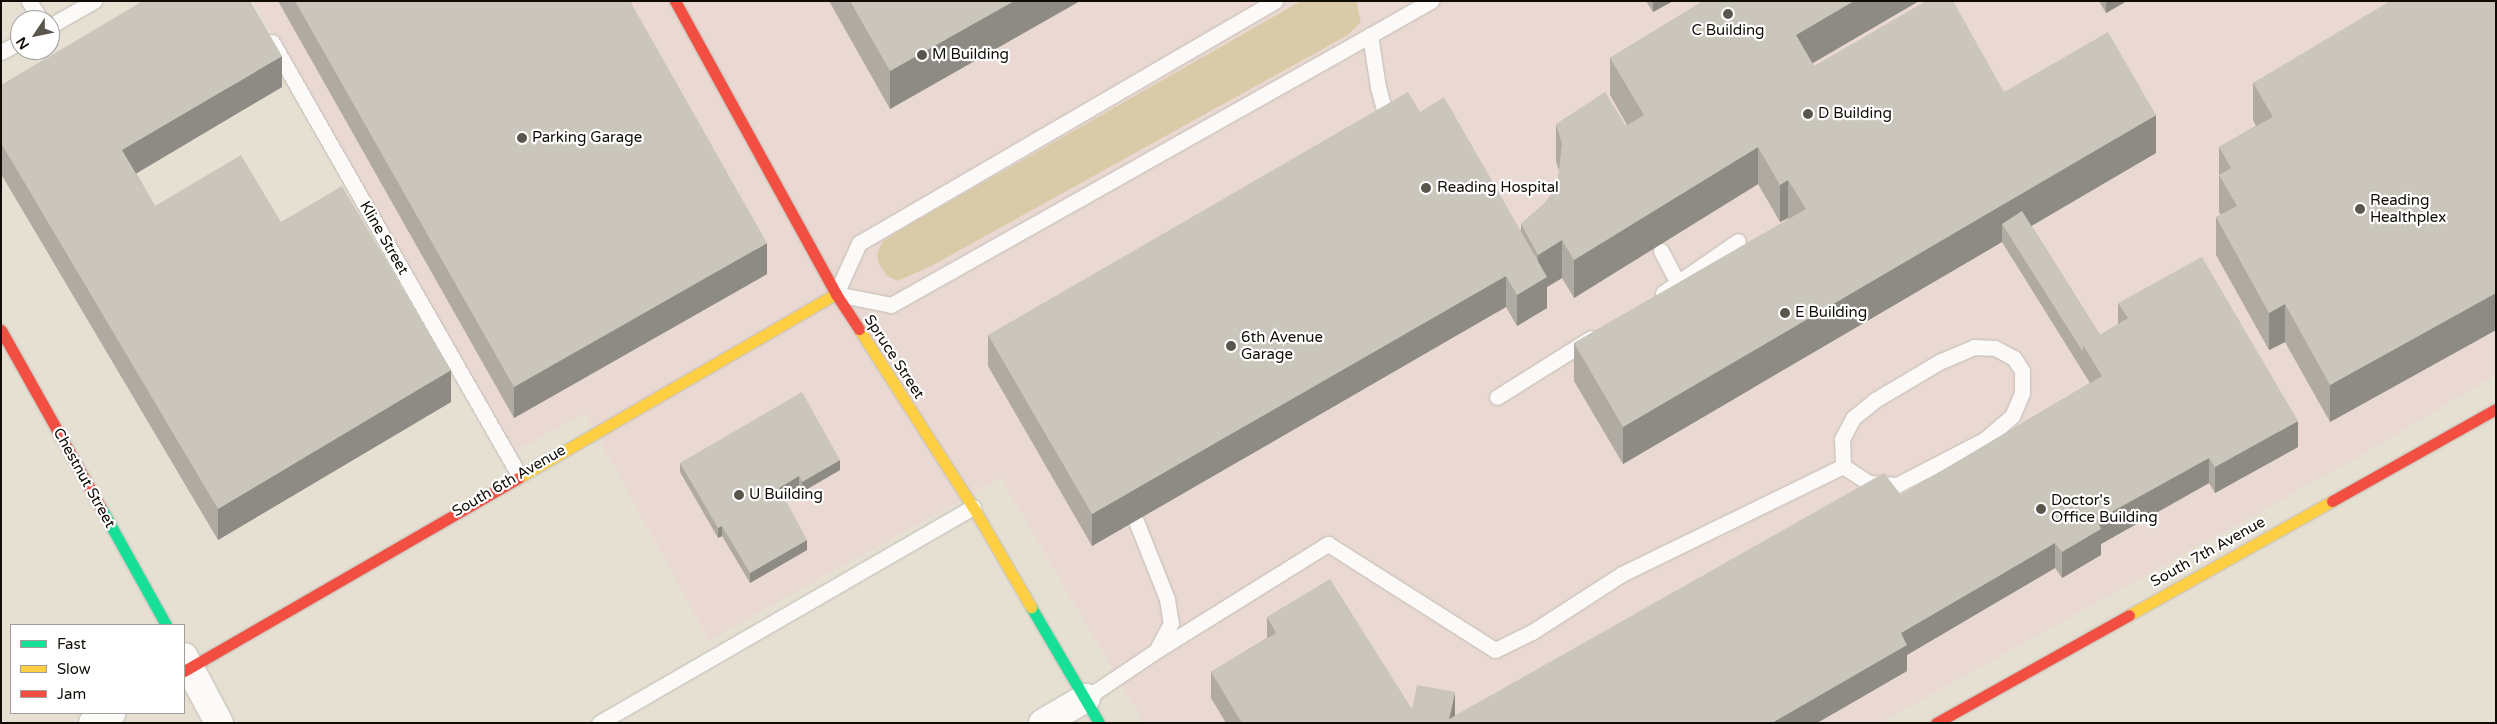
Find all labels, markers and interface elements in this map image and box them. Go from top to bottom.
marker: C Building [1722,8,1734,20]
north arrow [10,10,60,60]
place label: C Building [1691,22,1765,40]
text: N [13,34,33,53]
place label: M Building [932,46,1009,64]
marker: M Building [916,49,928,61]
place label: D Building [1818,105,1892,123]
marker: D Building [1802,108,1814,120]
place label: Parking Garage [532,129,642,147]
marker: Parking Garage [516,132,528,144]
place label: Reading Hospital [1437,179,1559,197]
marker: Reading Hospital [1419,181,1433,195]
place label: Reading Healthplex [2370,191,2446,226]
street label: Kline Street [356,198,412,278]
marker: Reading Healthplex [2354,203,2366,215]
place label: E Building [1795,304,1867,322]
marker: E Building [1779,307,1791,319]
street label: Spruce Street [860,312,928,402]
place label: 6th Avenue Garage [1241,328,1323,363]
marker: 6th Avenue Garage [1225,340,1237,352]
street label: Chestnut Street [49,425,119,531]
street label: South 6th Avenue [449,441,569,521]
place label: U Building [749,486,823,504]
marker: U Building [733,489,745,501]
place label: Doctor's Office Building [2051,491,2158,526]
marker: Doctor's Office Building [2035,503,2047,515]
street label: South 7th Avenue [2148,513,2268,591]
legend [10,624,185,714]
text: Fast [57,635,86,653]
text: Slow [57,660,91,678]
text: Jam [57,685,86,703]

